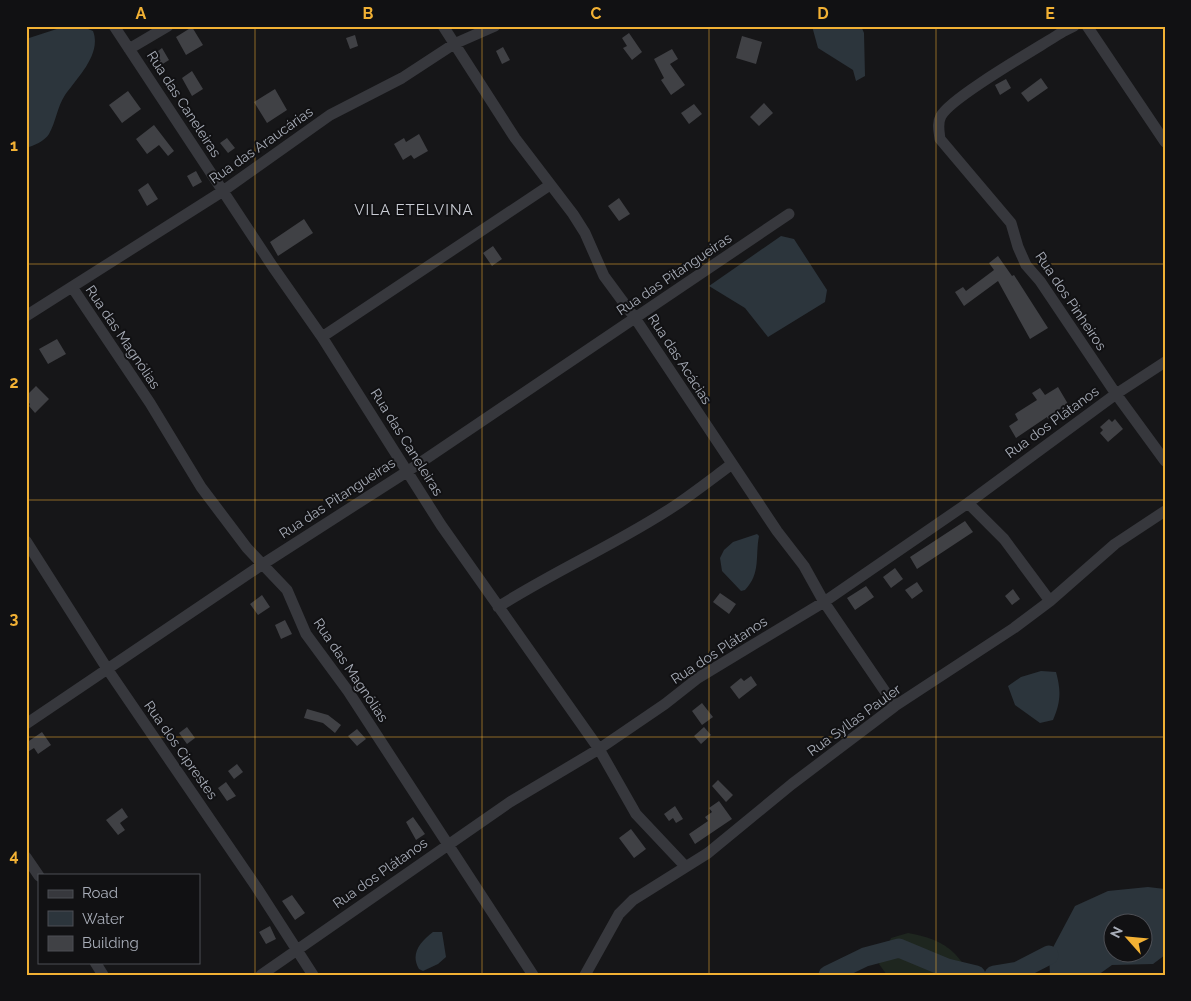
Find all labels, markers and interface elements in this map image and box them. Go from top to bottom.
text: A [136,4,147,23]
text: B [363,4,374,23]
text: C [591,4,602,23]
text: D [817,4,829,23]
text: E [1045,4,1055,23]
street label: Rua das Caneleiras [144,48,224,160]
street label: Rua das Araucárias [206,103,316,187]
text: 1 [10,136,18,155]
district label: VILA ETELVINA [354,201,474,219]
street label: Rua das Pitangueiras [614,229,735,318]
street label: Rua dos Pinheiros [1032,249,1110,353]
street label: Rua das Magnólias [82,282,164,392]
street label: Rua das Acácias [645,311,715,407]
text: 2 [9,373,19,392]
street label: Rua dos Plátanos [1002,383,1102,461]
street label: Rua das Caneleiras [368,386,447,499]
street label: Rua das Pitangueiras [276,454,398,541]
text: 3 [10,609,19,628]
street label: Rua dos Plátanos [668,613,770,687]
street label: Rua das Magnólias [310,615,392,725]
street label: Rua Syllas Pauler [804,681,904,759]
street label: Rua dos Ciprestes [141,698,221,802]
street label: Rua dos Plátanos [330,834,430,912]
text: 4 [9,846,19,865]
legend [38,874,200,964]
text: Road [82,884,118,902]
text: Water [82,910,125,928]
north arrow [1104,914,1154,964]
text: N [1107,924,1126,940]
text: Building [82,934,139,952]

